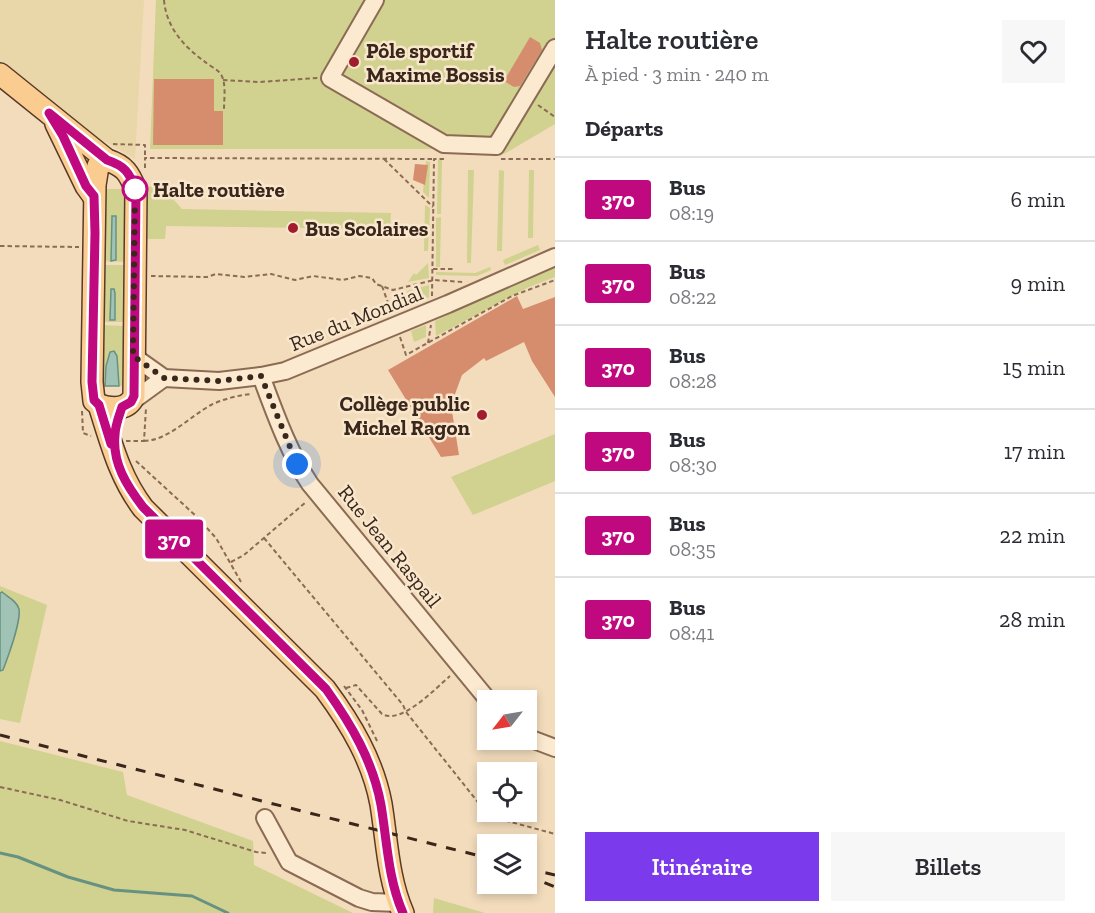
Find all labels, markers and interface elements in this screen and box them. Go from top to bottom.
button: heart [1002,20,1065,83]
text: Halte routière [585,23,758,56]
place label: Pôle sportif Maxime Bossis [366,38,505,87]
marker: Pôle sportif Maxime Bossis [347,55,361,69]
text: À pied · 3 min · 240 m [585,62,769,86]
text: Départs [585,115,663,142]
text: Bus [669,174,706,201]
marker: Halte routière [122,176,148,202]
place label: Halte routière [153,177,285,202]
text: 6 min [1011,186,1065,213]
text: 370 [601,187,635,212]
text: 08:19 [669,201,714,225]
place label: Bus Scolaires [305,216,429,241]
marker: Bus Scolaires [286,221,300,235]
text: Bus [669,258,706,285]
text: 9 min [1011,270,1065,297]
text: 370 [601,271,635,296]
street label: Rue du Mondial [286,280,427,356]
text: 08:22 [669,285,716,309]
text: Bus [669,342,706,369]
text: 15 min [1003,354,1065,381]
text: 370 [601,355,635,380]
text: 08:28 [669,369,717,393]
place label: Collège public Michel Ragon [339,391,471,440]
marker: Collège public Michel Ragon [475,408,489,422]
text: Bus [669,426,706,453]
text: 17 min [1004,438,1065,465]
text: 370 [601,439,635,464]
your location [282,449,312,479]
text: 08:30 [669,453,717,477]
street label: Rue Jean Raspail [333,480,447,613]
text: Bus [669,510,706,537]
line badge: 370 [140,520,208,558]
text: 22 min [1000,522,1065,549]
text: 370 [601,523,635,548]
text: 370 [157,527,191,552]
text: 08:35 [669,537,716,561]
text: Bus [669,594,706,621]
text: 28 min [999,606,1065,633]
text: 370 [601,607,635,632]
text: 08:41 [669,621,714,645]
north arrow [477,690,537,750]
map controls [477,690,537,894]
button: locate [477,762,537,822]
button: Itinéraire [585,832,819,901]
button: Billets [831,832,1065,901]
button: layers [477,834,537,894]

